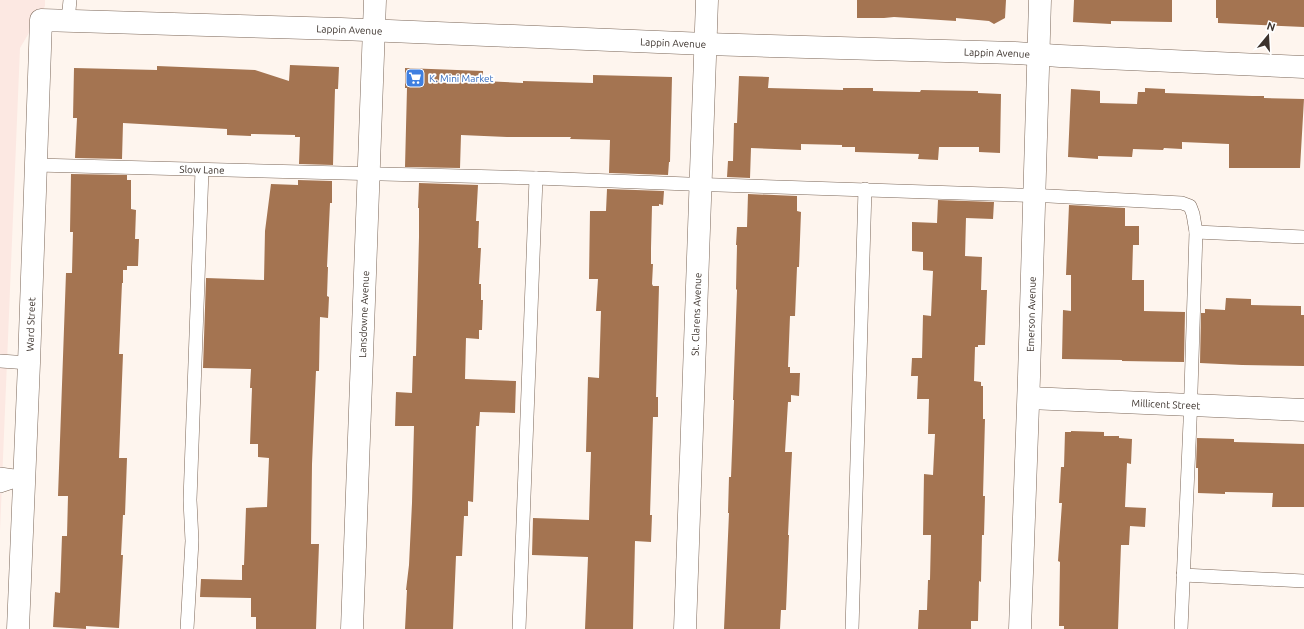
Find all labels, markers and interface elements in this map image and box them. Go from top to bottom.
north arrow [1248,16,1288,56]
text: N [1265,20,1277,33]
street label: Lappin Avenue [316,23,383,37]
street label: Lappin Avenue [640,36,706,50]
street label: Lappin Avenue [964,47,1030,60]
supermarket icon: K. Mini Market [404,67,426,89]
place label: K. Mini Market [429,73,494,84]
street label: Slow Lane [179,164,225,176]
street label: Lansdowne Avenue [357,271,371,358]
street label: St. Clarens Avenue [690,272,703,356]
street label: Emerson Avenue [1025,276,1038,352]
street label: Ward Street [24,297,37,351]
street label: Millicent Street [1131,397,1201,411]

